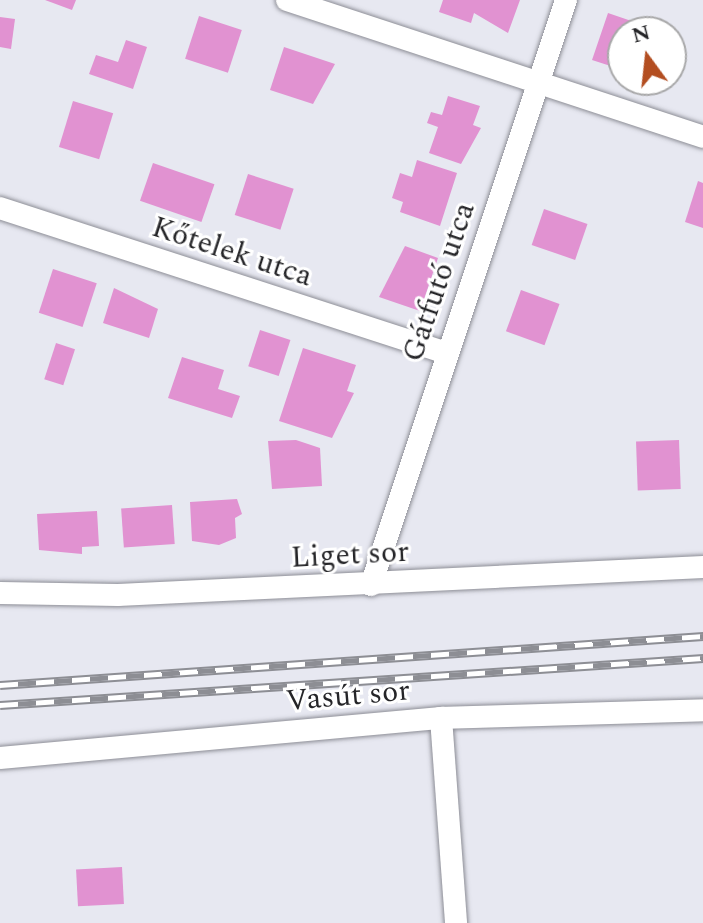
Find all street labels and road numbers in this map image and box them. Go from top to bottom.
street label: Gátfutó utca [395,198,483,366]
street label: Kőtelek utca [147,209,317,295]
street label: Liget sor [290,534,410,576]
street label: Vasút sor [284,673,412,719]

